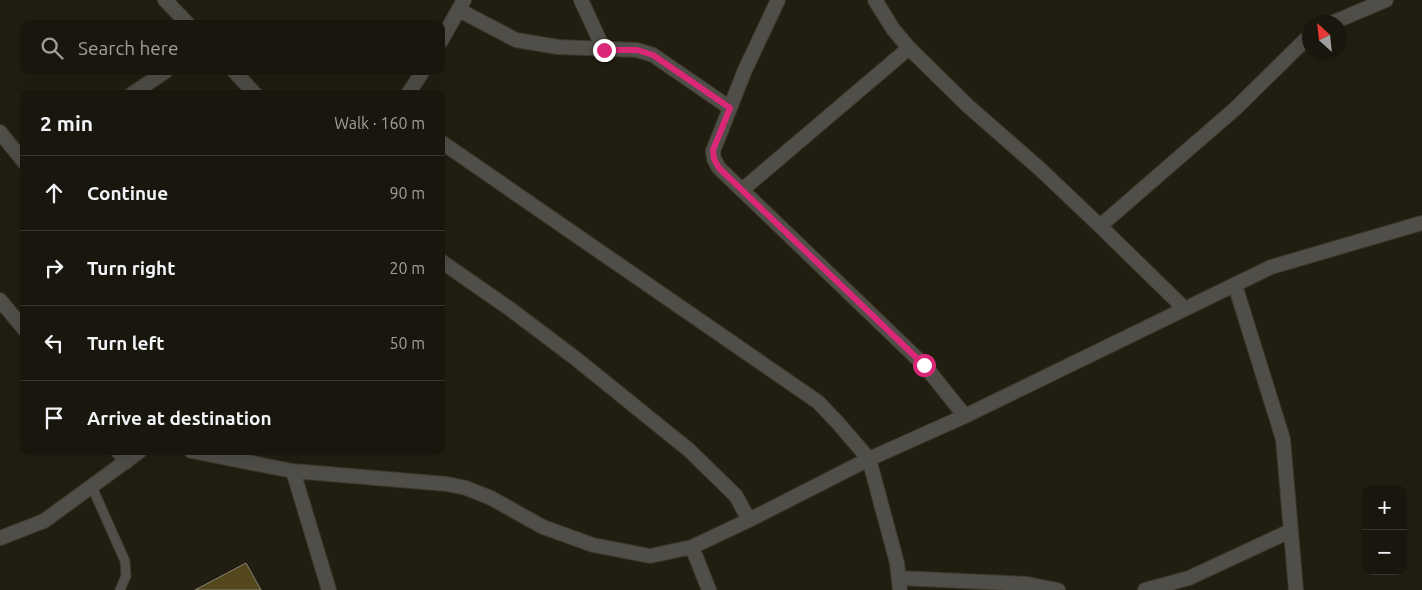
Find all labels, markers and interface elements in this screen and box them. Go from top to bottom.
north arrow [1302,15,1347,60]
search box [20,20,445,75]
icon: search [38,34,66,62]
text: Search here [78,37,178,59]
route end [593,39,616,62]
text: 2 min [40,111,93,135]
text: Walk · 160 m [334,114,425,132]
icon: ahead [40,179,68,207]
text: Continue [87,182,168,204]
text: 90 m [389,184,425,202]
icon: right [40,254,68,282]
text: Turn right [87,257,175,279]
text: 20 m [389,259,425,277]
icon: left [40,329,68,357]
text: Turn left [87,332,165,354]
text: 50 m [389,334,425,352]
route start [913,354,936,377]
icon: arrive [40,404,68,432]
text: Arrive at destination [87,407,272,429]
map controls [1362,485,1407,575]
button: + [1362,485,1407,530]
button: − [1362,530,1407,575]

